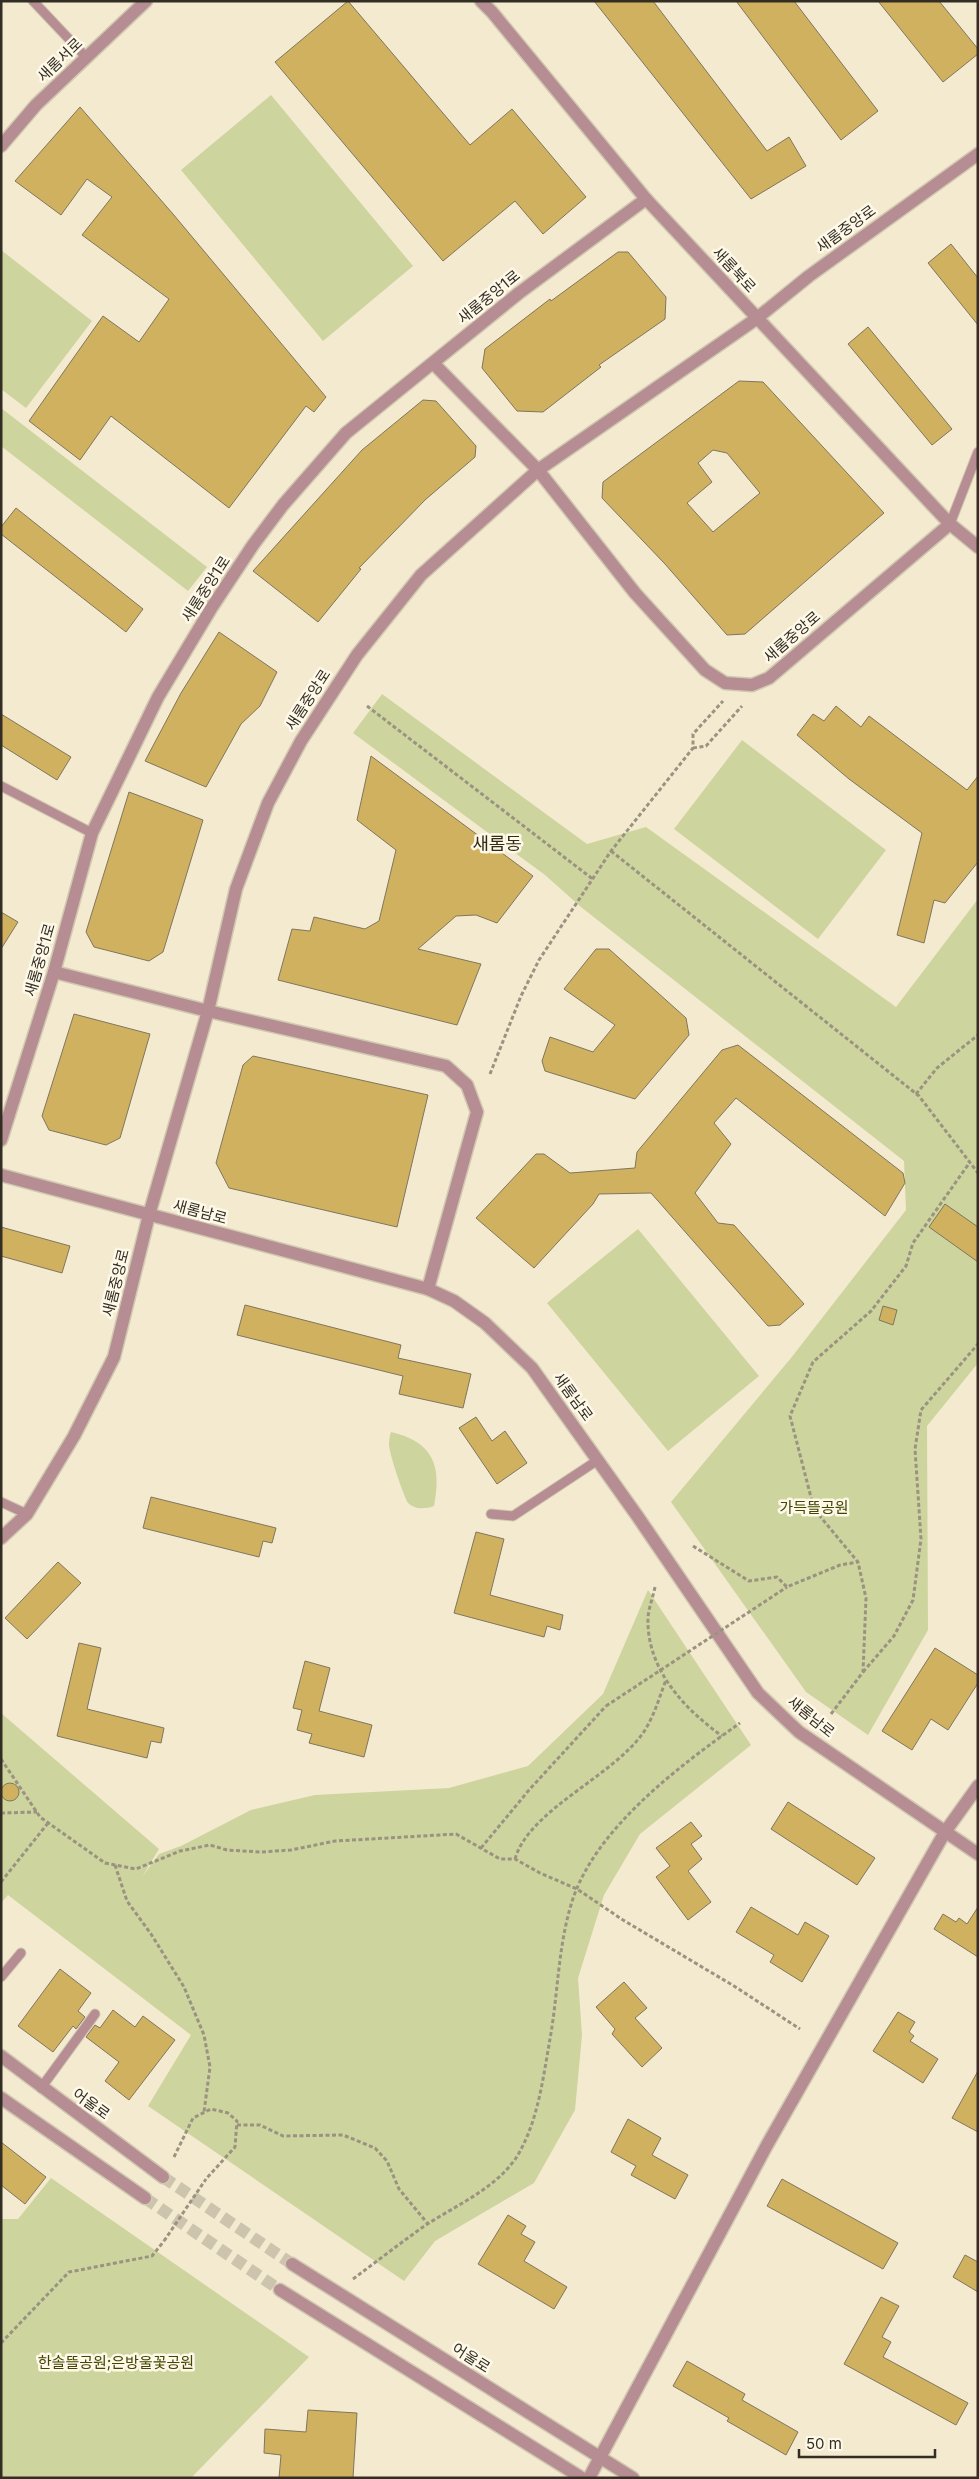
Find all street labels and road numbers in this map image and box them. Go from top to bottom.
street label: 새롬서로 [33,34,86,86]
street label: 새롬중앙로 [812,201,879,257]
street label: 새롬북로 [709,243,760,296]
street label: 새롬중앙1로 [454,266,524,328]
street label: 새롬중앙1로 [177,552,234,625]
street label: 새롬중앙로 [759,607,824,666]
street label: 새롬중앙로 [281,666,334,734]
street label: 새롬중앙1로 [20,921,59,999]
street label: 새롬남로 [171,1195,229,1228]
street label: 새롬중앙로 [98,1247,133,1319]
street label: 새롬남로 [549,1369,597,1425]
street label: 새롬남로 [784,1692,839,1741]
street label: 어울로 [69,2084,114,2123]
street label: 어울로 [449,2339,494,2377]

